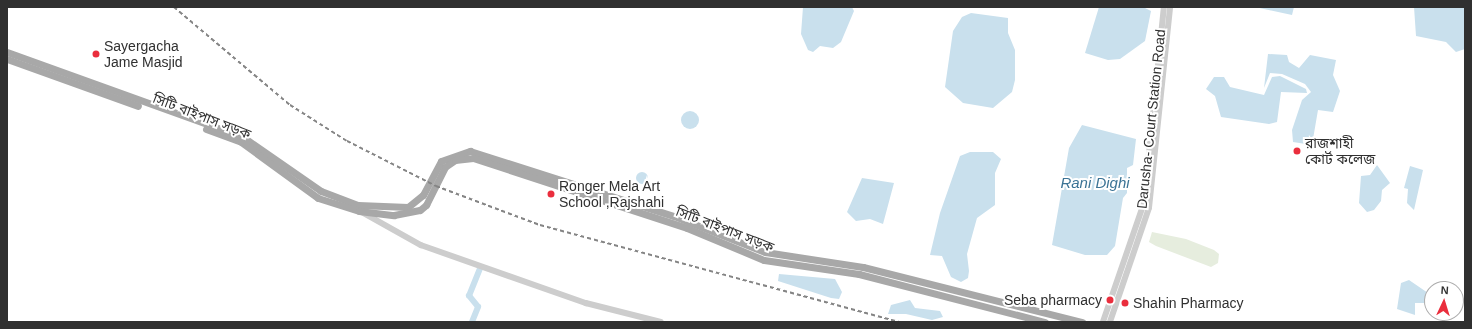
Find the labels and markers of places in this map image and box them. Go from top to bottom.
place label: Sayergacha Jame Masjid [104,38,183,70]
marker: Sayergacha Jame Masjid [91,49,101,59]
place label: রাজশাহী কোর্ট কলেজ [1305,135,1375,168]
marker: রাজশাহী কোর্ট কলেজ [1292,146,1302,156]
place label: Ronger Mela Art School ,Rajshahi [559,178,664,210]
marker: Ronger Mela Art School ,Rajshahi [546,189,556,199]
place label: Seba pharmacy [1004,292,1102,308]
marker: Seba pharmacy [1105,295,1115,305]
place label: Shahin Pharmacy [1133,295,1244,311]
marker: Shahin Pharmacy [1120,298,1130,308]

